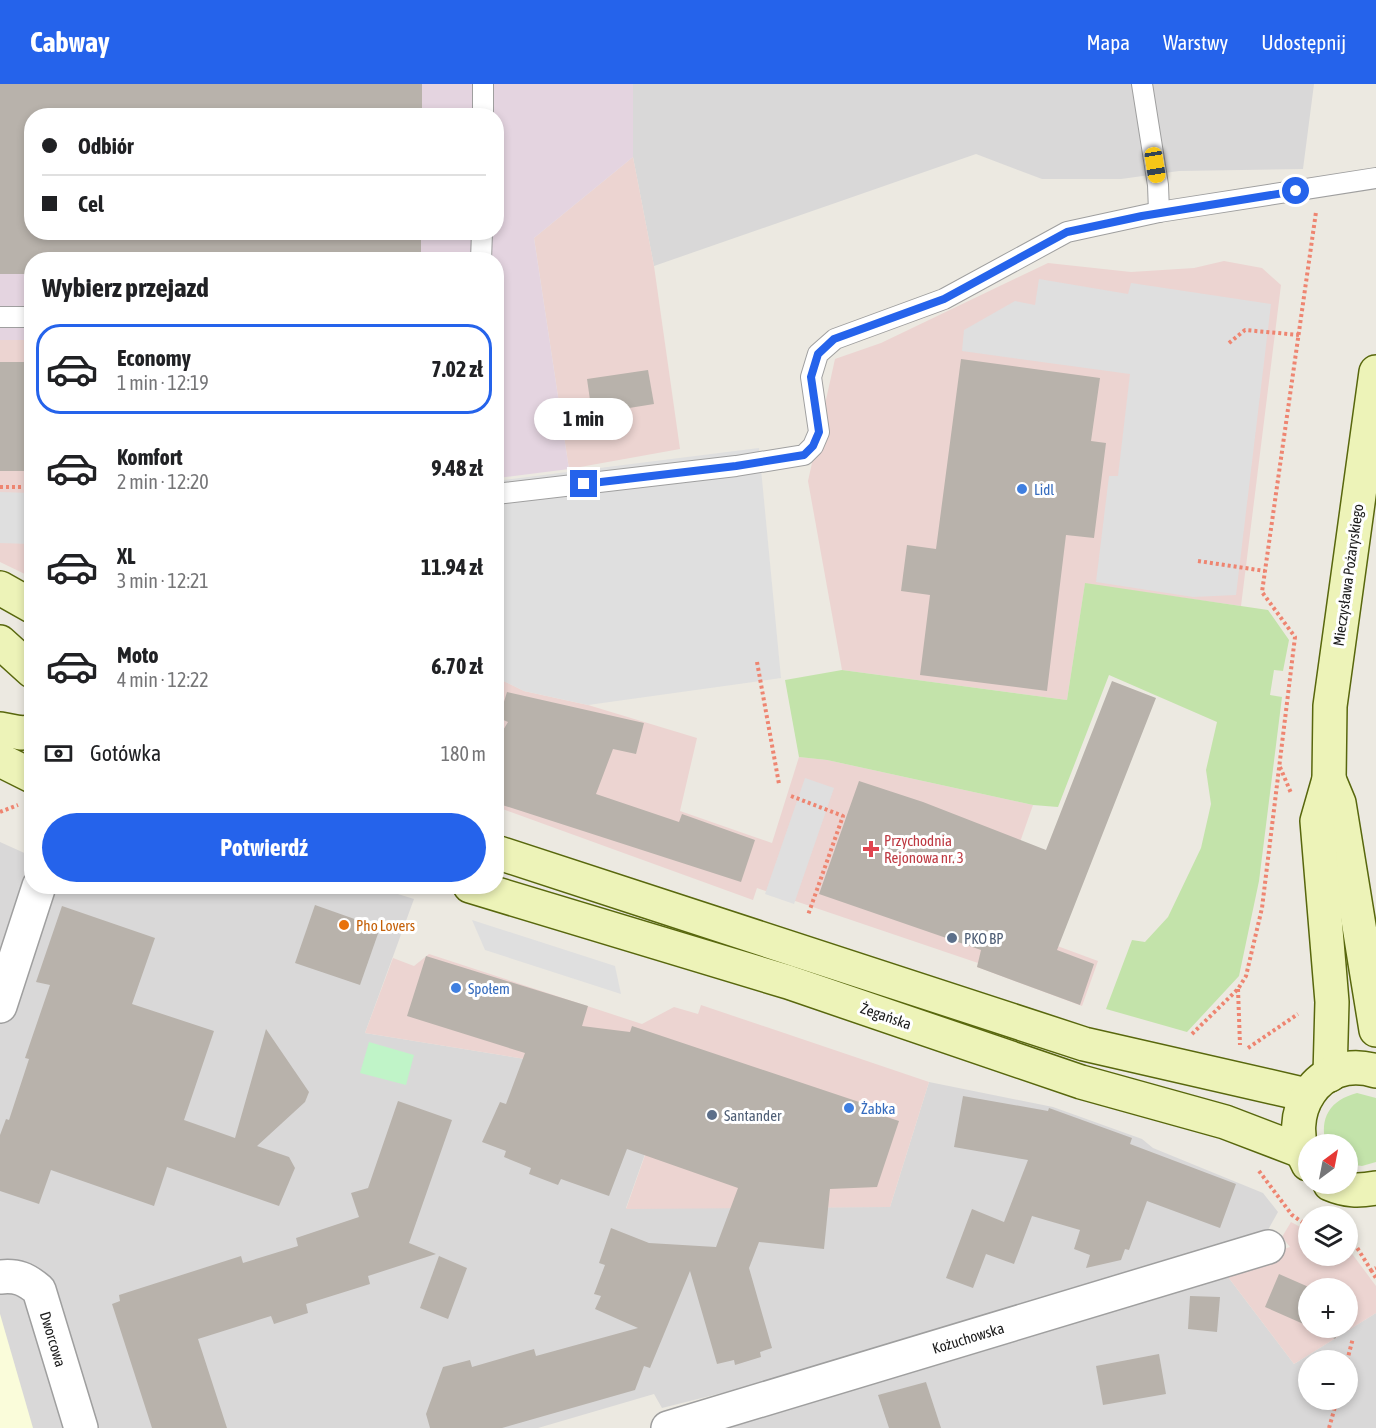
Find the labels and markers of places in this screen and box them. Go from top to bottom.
place label: Lidl [1034,481,1054,498]
marker: Lidl [1015,482,1029,496]
place label: Przychodnia Rejonowa nr. 3 [884,832,964,866]
marker: Przychodnia Rejonowa nr. 3 [862,840,880,858]
place label: Pho Lovers [356,917,415,934]
marker: Pho Lovers [337,918,351,932]
place label: PKO BP [964,930,1004,947]
marker: PKO BP [945,931,959,945]
place label: Społem [468,980,510,997]
marker: Społem [449,981,463,995]
place label: Żabka [861,1100,895,1117]
marker: Żabka [842,1101,856,1115]
place label: Santander [724,1107,782,1124]
marker: Santander [705,1108,719,1122]

